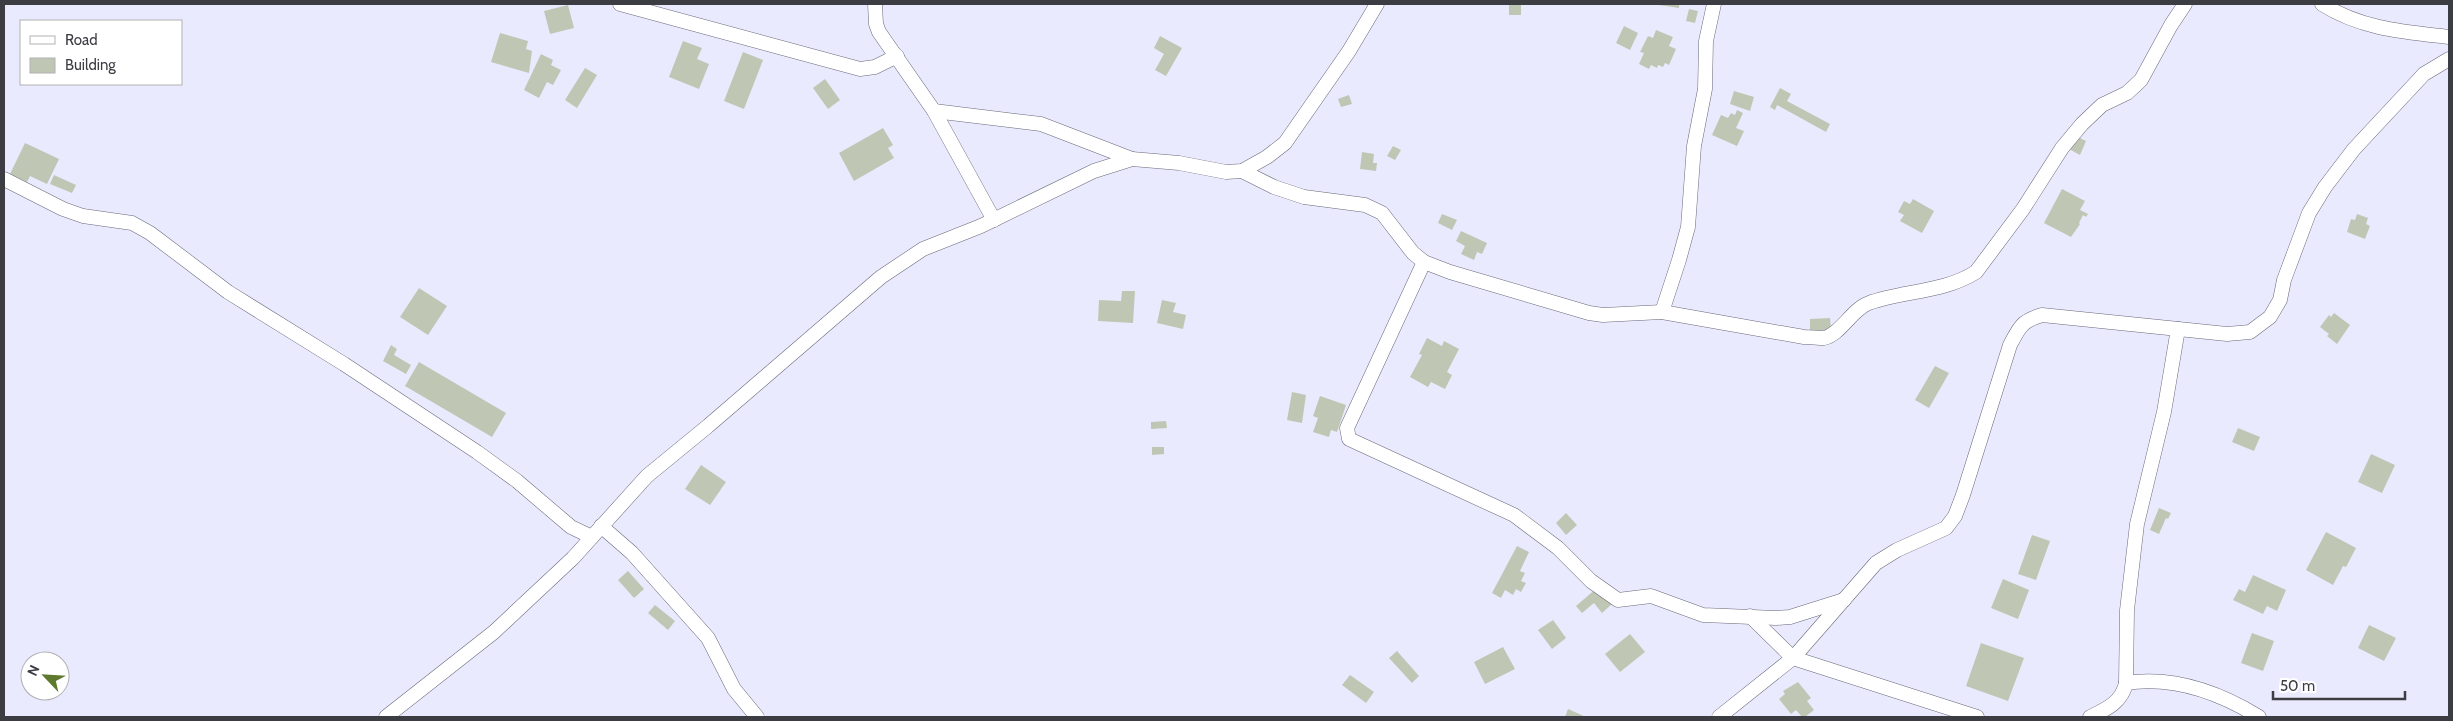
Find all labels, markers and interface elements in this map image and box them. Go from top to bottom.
legend [20,20,182,85]
text: Road [65,31,98,49]
text: Building [65,56,116,74]
north arrow [20,651,70,701]
text: N [23,662,43,679]
scale bar [2273,668,2406,700]
text: 50 m [2280,677,2315,695]

